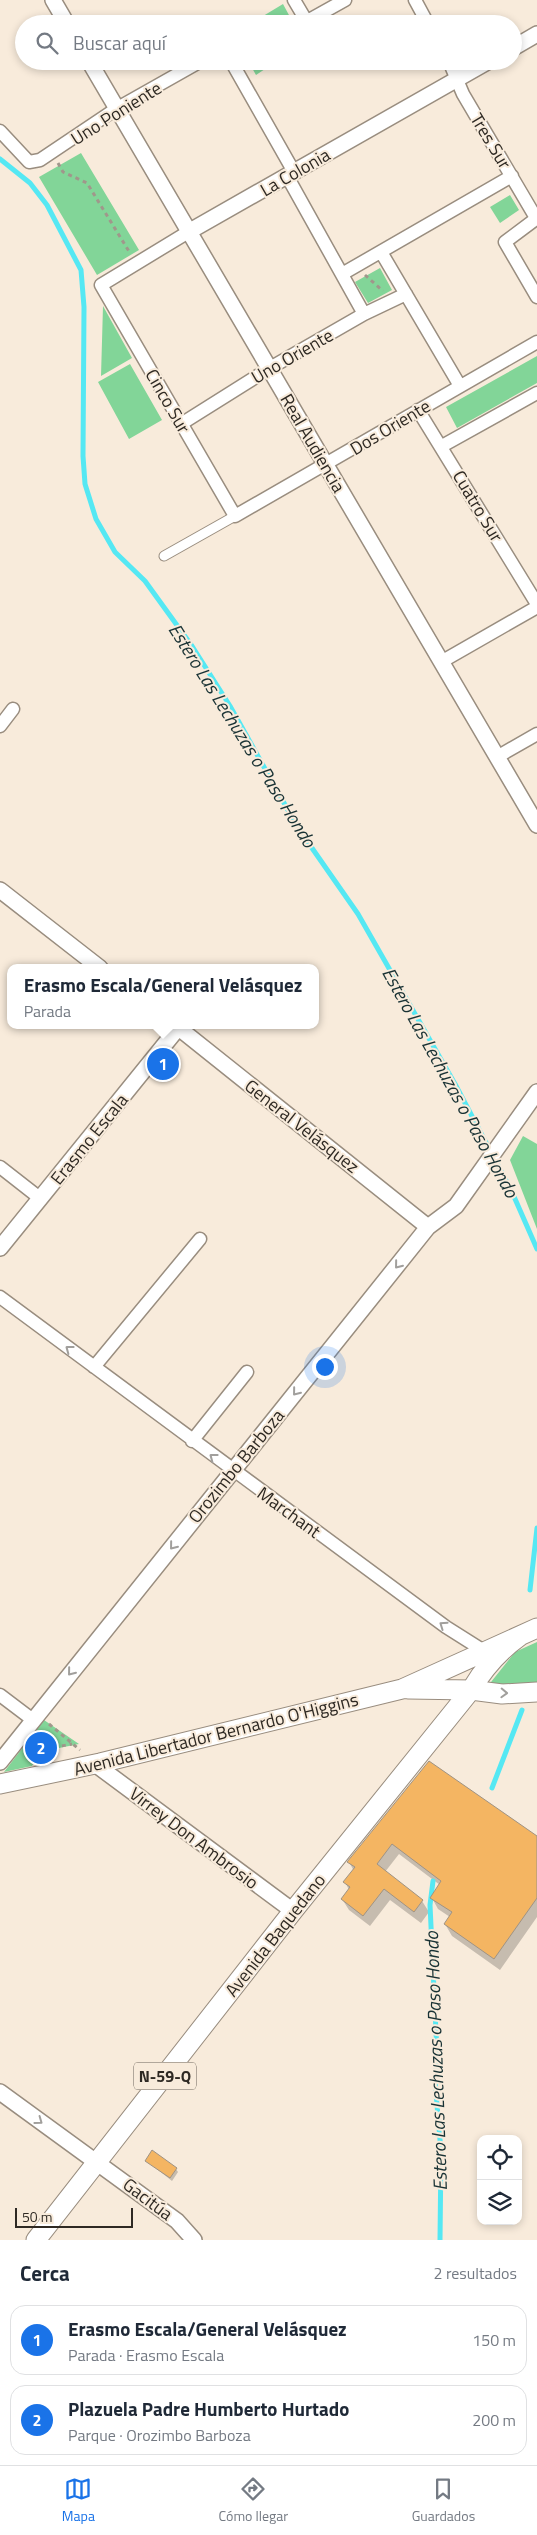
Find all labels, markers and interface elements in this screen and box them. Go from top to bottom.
search box [15,15,522,70]
text: Buscar aquí [73,28,166,57]
icon: search [33,29,61,57]
street label: Uno Poniente [65,74,167,152]
street label: Tres Sur [464,108,518,174]
street label: La Colonia [255,141,335,203]
street label: Uno Oriente [246,322,338,390]
street label: Cinco Sur [139,364,197,438]
street label: Real Audiencia [274,388,352,498]
street label: Dos Oriente [345,392,435,462]
street label: Cuatro Sur [446,465,510,547]
water label: Estero Las Lechuzas o Paso Hondo [162,617,324,853]
water label: Estero Las Lechuzas o Paso Hondo [375,961,527,1203]
popup [7,964,319,1029]
text: Erasmo Escala/General Velásquez [24,970,302,999]
text: Parada [24,999,71,1023]
pin: 1 [147,1045,179,1083]
street label: General Velásquez [239,1073,365,1179]
street label: Erasmo Escala [44,1088,134,1190]
one-way arrow [395,1259,403,1268]
one-way arrow [65,1346,75,1355]
your location [312,1354,338,1380]
one-way arrow [294,1386,302,1395]
street label: Orozimbo Barboza [181,1403,291,1529]
one-way arrow [210,1454,219,1462]
street label: Marchant [252,1480,327,1545]
one-way arrow [170,1540,178,1549]
one-way arrow [439,1622,449,1631]
one-way arrow [67,1667,76,1676]
street label: Avenida Libertador Bernardo O'Higgins [71,1686,361,1782]
one-way arrow [500,1688,508,1699]
pin: 2 [25,1729,57,1767]
street label: Virrey Don Ambrosio [124,1780,264,1896]
street label: Avenida Baquedano [218,1868,332,2002]
water label: Estero Las Lechuzas o Paso Hondo [416,1930,454,2191]
road number: N-59-Q [134,2062,196,2090]
one-way arrow [33,2115,43,2124]
map controls [477,2135,522,2225]
button: locate [477,2135,522,2180]
street label: Gacitúa [117,2171,179,2227]
button: layers [477,2180,522,2225]
scale bar [15,2205,132,2228]
text: 50 m [22,2206,52,2227]
text: Cerca [20,2257,70,2289]
text: 2 resultados [433,2261,517,2285]
text: Erasmo Escala/General Velásquez [68,2314,347,2343]
text: 1 [33,2328,41,2352]
text: 150 m [472,2328,516,2352]
text: Parada · Erasmo Escala [68,2343,224,2367]
text: Plazuela Padre Humberto Hurtado [68,2394,349,2423]
text: 2 [33,2408,41,2432]
text: 200 m [472,2408,516,2432]
text: Parque · Orozimbo Barboza [68,2423,251,2447]
tab: Mapa [62,2475,95,2526]
tab: Cómo llegar [219,2475,288,2526]
tab: Guardados [412,2475,475,2526]

